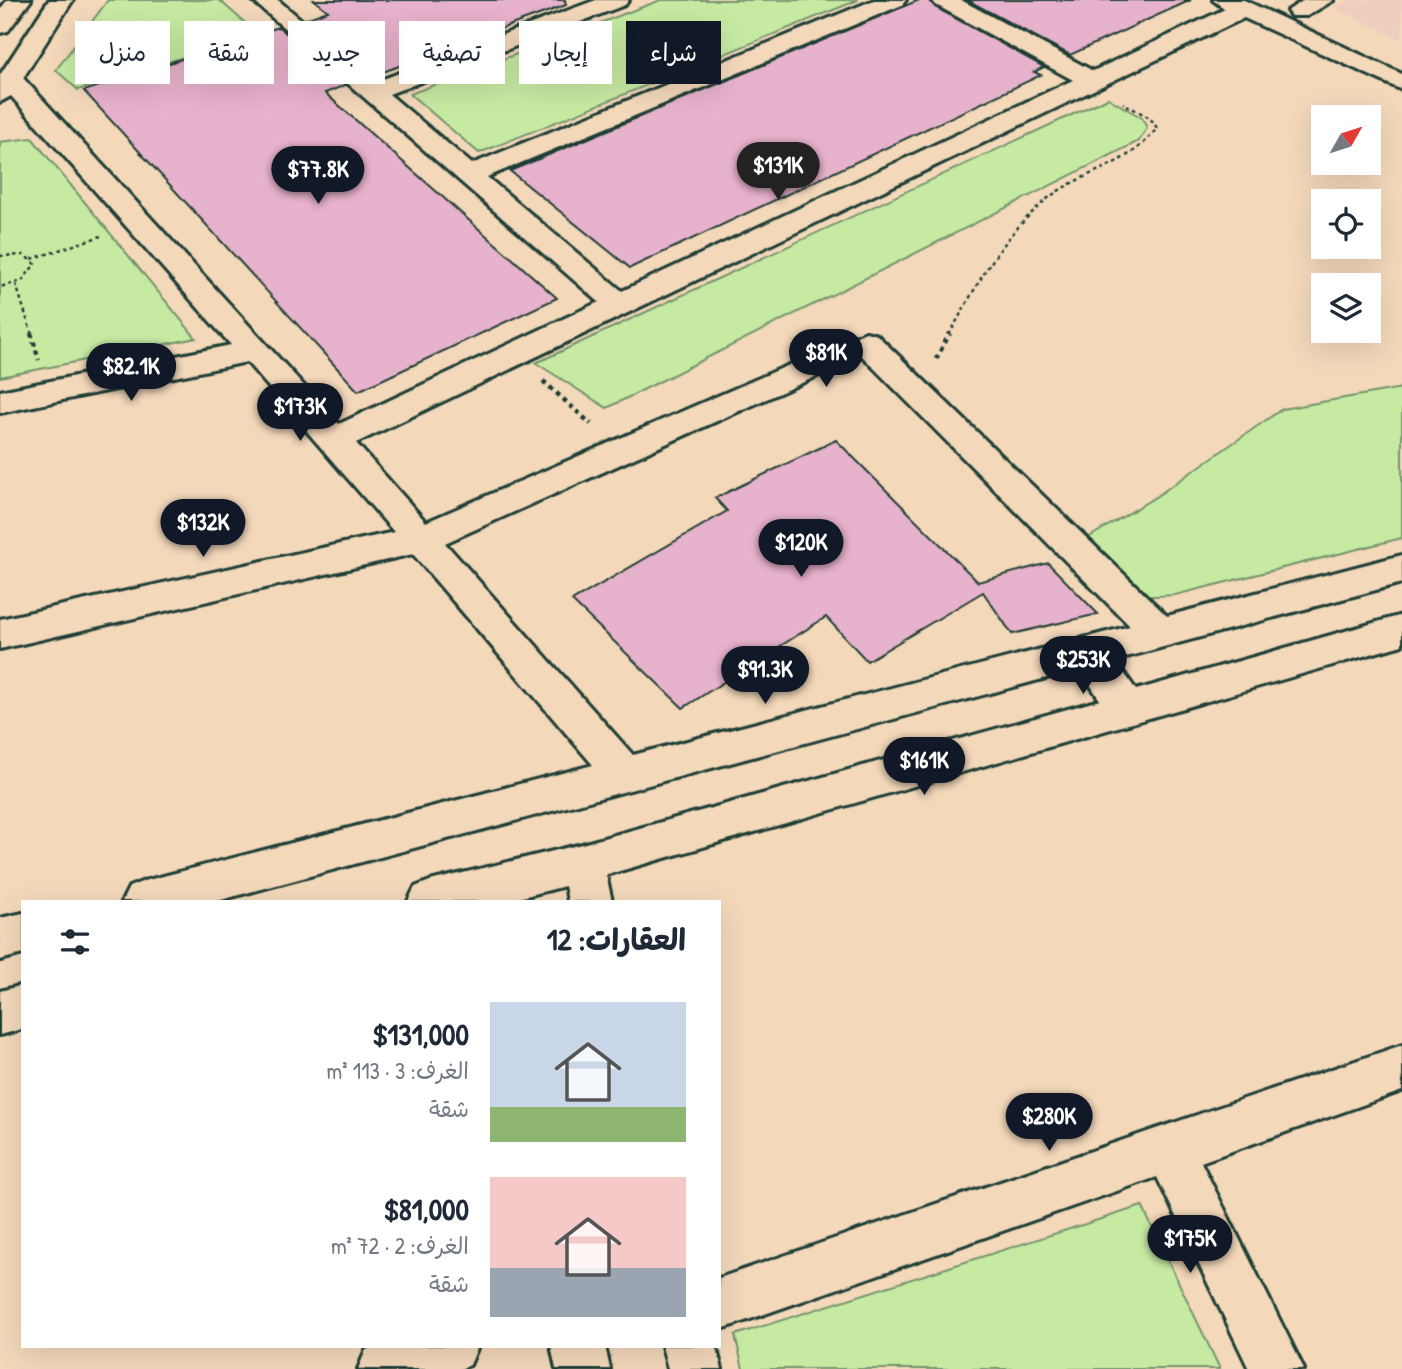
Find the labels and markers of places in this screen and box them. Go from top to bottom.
pin: $131K [729,142,827,202]
pin: $77.8K [261,146,375,206]
pin: $81K [785,330,867,389]
pin: $82.1K [74,344,188,403]
pin: $173K [251,384,349,443]
pin: $132K [154,500,252,559]
pin: $120K [752,520,850,579]
pin: $253K [1034,636,1132,696]
pin: $91.3K [708,646,822,706]
pin: $161K [875,738,973,797]
pin: $280K [1000,1094,1098,1153]
pin: $175K [1141,1216,1239,1275]

